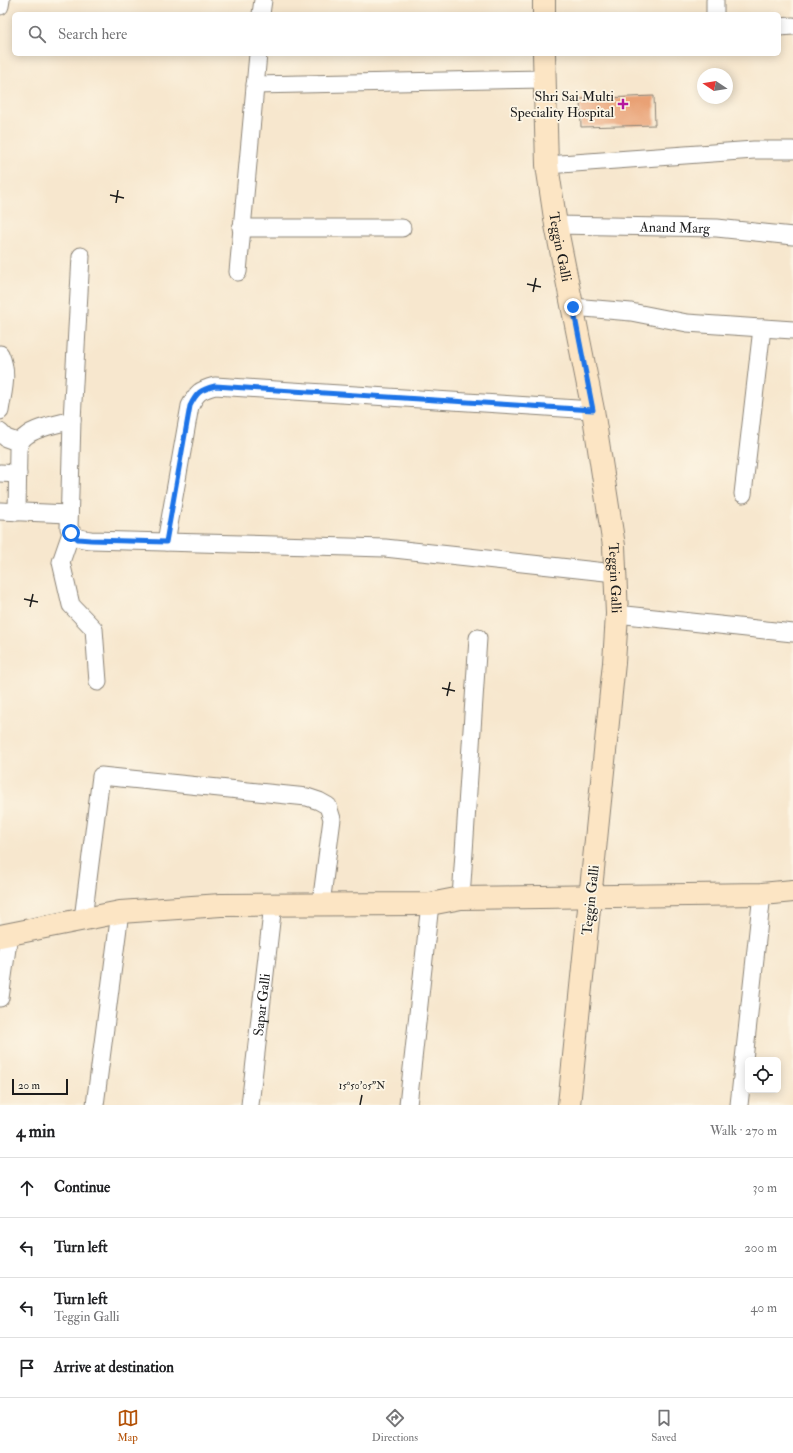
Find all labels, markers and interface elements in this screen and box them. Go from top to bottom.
search box [12,12,781,56]
icon: search [26,23,48,45]
text: Search here [58,25,127,44]
north arrow [697,68,733,104]
place label: Shri Sai Multi Speciality Hospital [510,88,614,122]
marker: Shri Sai Multi Speciality Hospital [617,98,629,110]
street label: Teggin Galli [545,211,575,284]
street label: Anand Marg [639,219,711,237]
route end [564,298,582,316]
route start [62,524,80,542]
street label: Teggin Galli [605,542,625,614]
street label: Teggin Galli [578,864,603,936]
street label: Sapar Galli [250,972,274,1037]
map controls [745,1057,781,1093]
button: locate [745,1057,781,1093]
scale bar [12,1077,68,1096]
text: 20 m [18,1079,40,1092]
text: 15°50'05"N [339,1080,385,1092]
text: 4 min [16,1121,55,1142]
text: Walk · 270 m [710,1123,777,1139]
icon: ahead [16,1177,38,1199]
text: Continue [54,1178,110,1197]
text: 30 m [753,1180,777,1196]
icon: left [16,1237,38,1259]
text: Turn left [54,1238,108,1257]
text: 200 m [744,1240,777,1256]
text: Turn left [54,1290,108,1309]
icon: left [16,1297,38,1319]
text: 40 m [751,1300,777,1316]
text: Teggin Galli [54,1309,120,1325]
icon: arrive [16,1357,38,1379]
text: Arrive at destination [54,1358,174,1377]
tab: Map [117,1407,139,1444]
tab: Directions [372,1407,418,1444]
tab: Saved [651,1407,676,1444]

